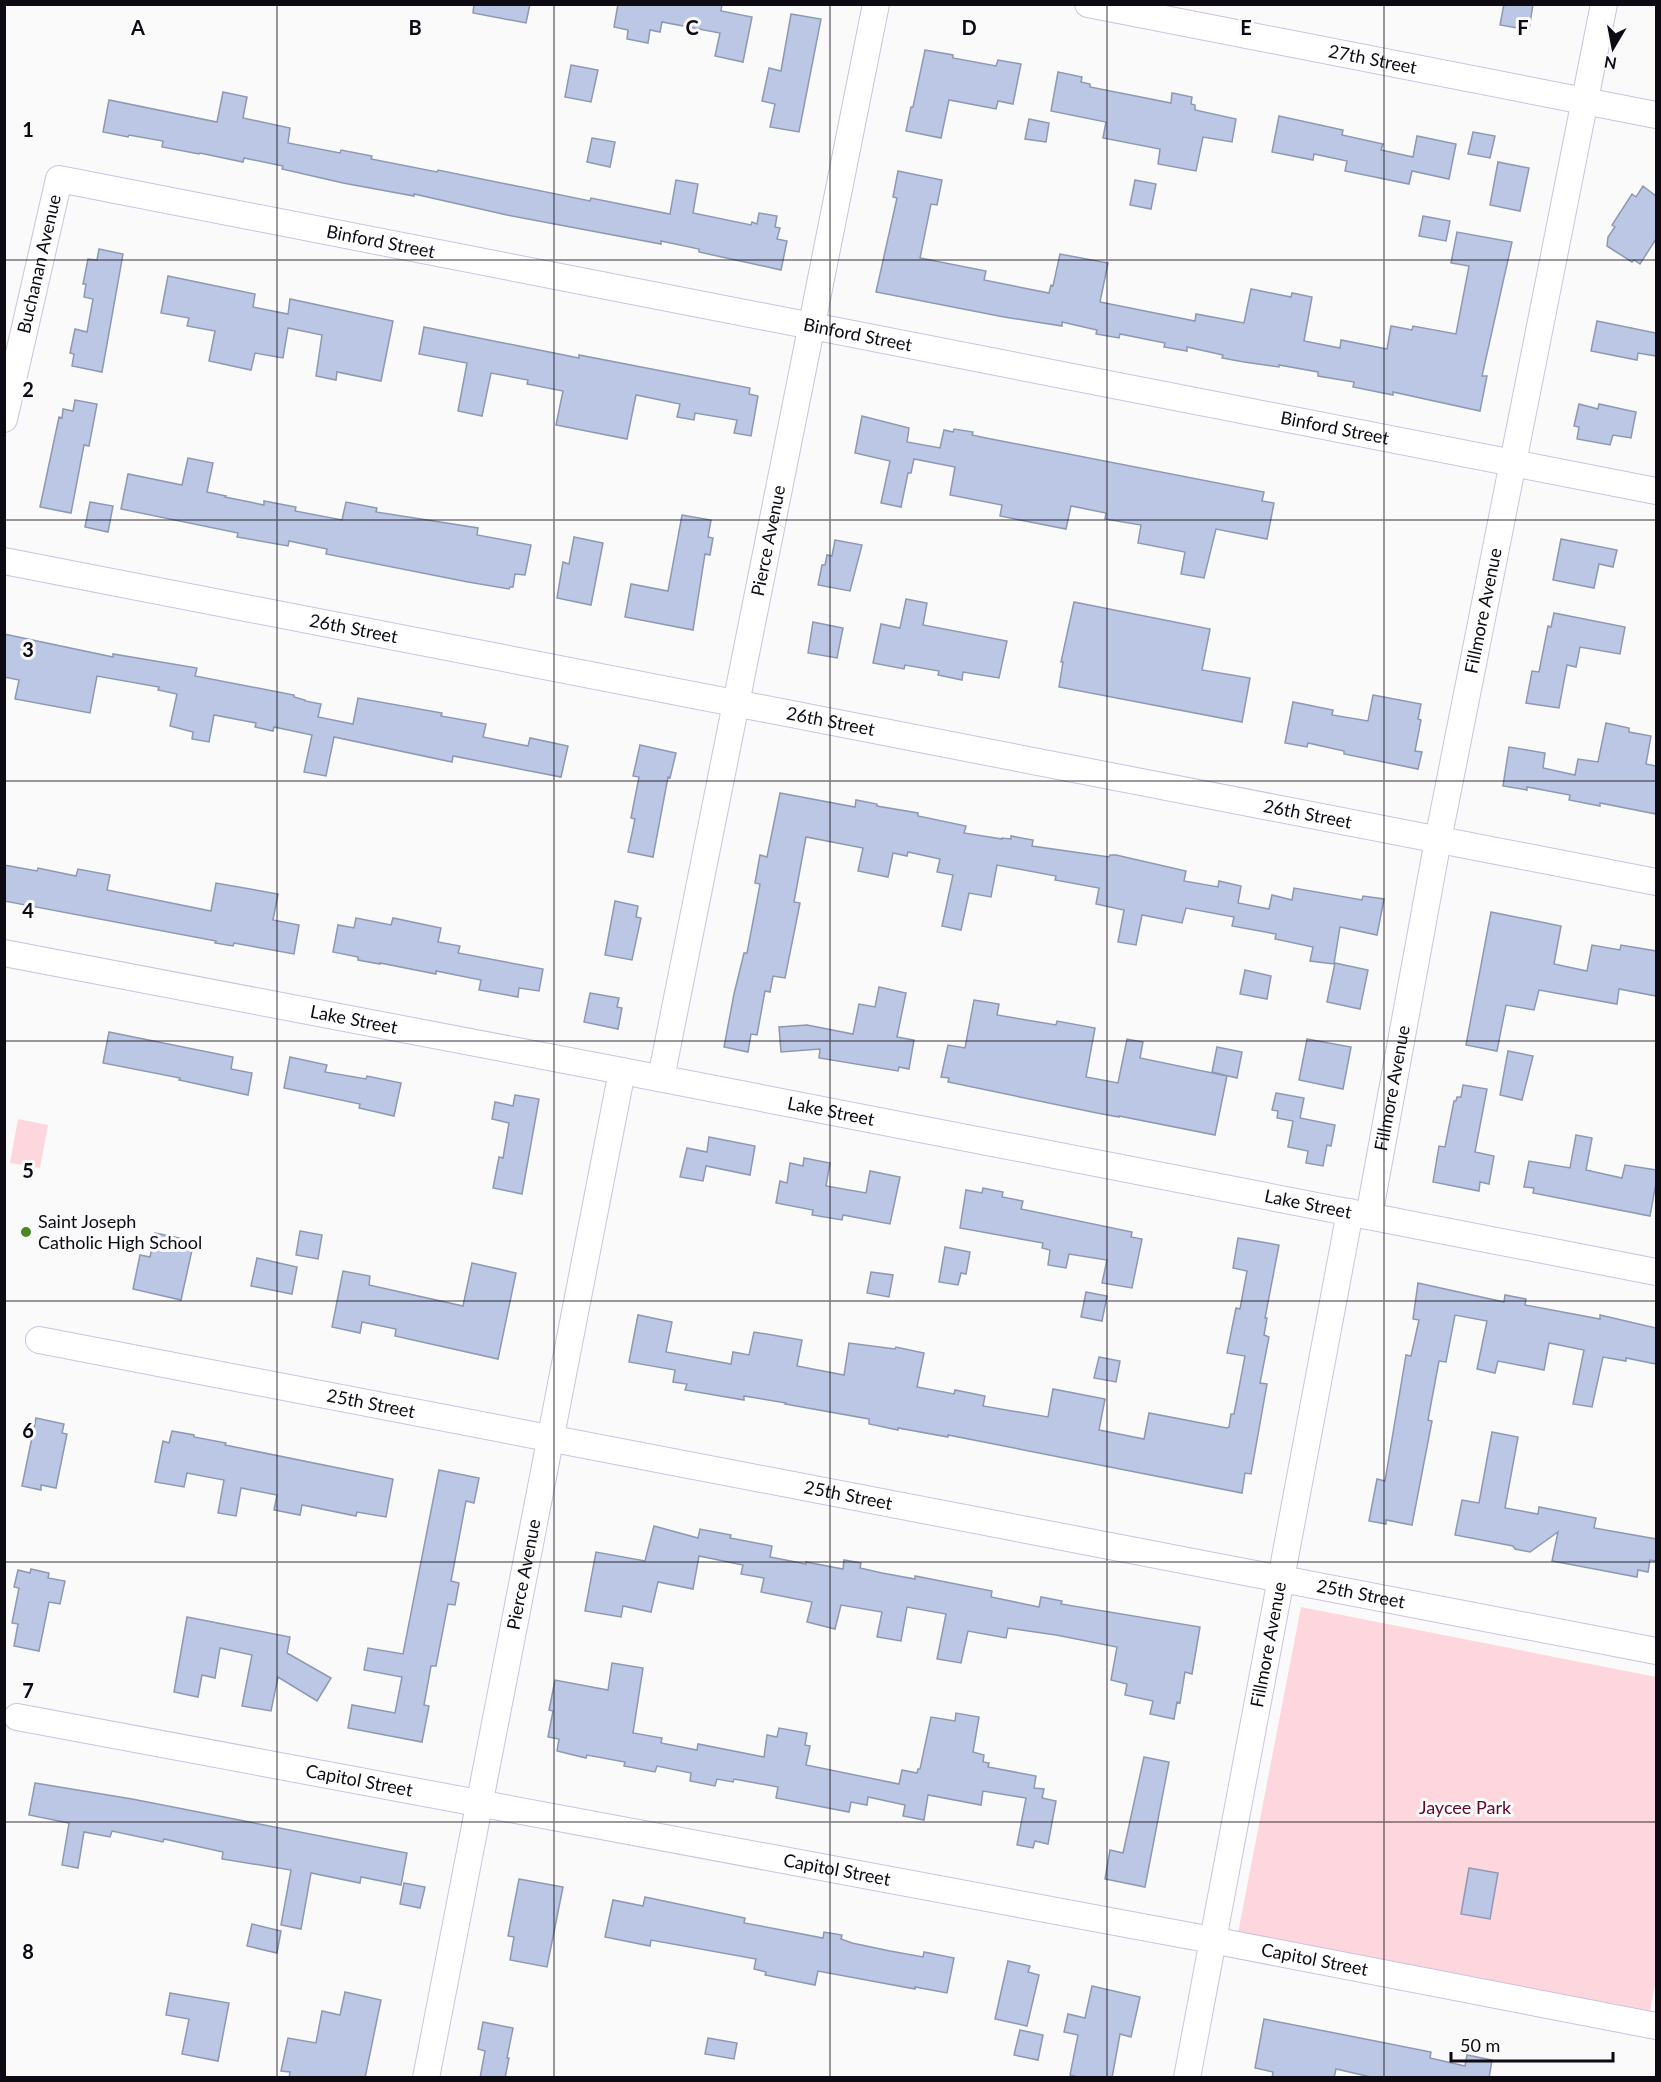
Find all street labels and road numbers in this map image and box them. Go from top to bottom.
street label: 27th Street [1327,39,1419,78]
street label: Buchanan Avenue [12,192,65,335]
street label: Binford Street [325,220,438,262]
street label: Binford Street [802,313,915,356]
street label: Binford Street [1279,406,1392,449]
street label: Pierce Avenue [746,483,789,598]
street label: Fillmore Avenue [1459,546,1506,675]
street label: 26th Street [308,609,400,647]
street label: 26th Street [785,701,877,740]
street label: 26th Street [1262,794,1354,833]
street label: Lake Street [308,1000,400,1038]
street label: Fillmore Avenue [1369,1023,1414,1153]
street label: Lake Street [786,1091,877,1130]
street label: Lake Street [1263,1184,1354,1223]
street label: 25th Street [325,1384,418,1422]
street label: 25th Street [802,1475,895,1514]
street label: Pierce Avenue [501,1517,545,1632]
street label: 25th Street [1315,1574,1407,1613]
street label: Fillmore Avenue [1245,1580,1290,1709]
street label: Capitol Street [304,1759,415,1801]
street label: Capitol Street [782,1848,893,1890]
street label: Capitol Street [1259,1938,1370,1980]

